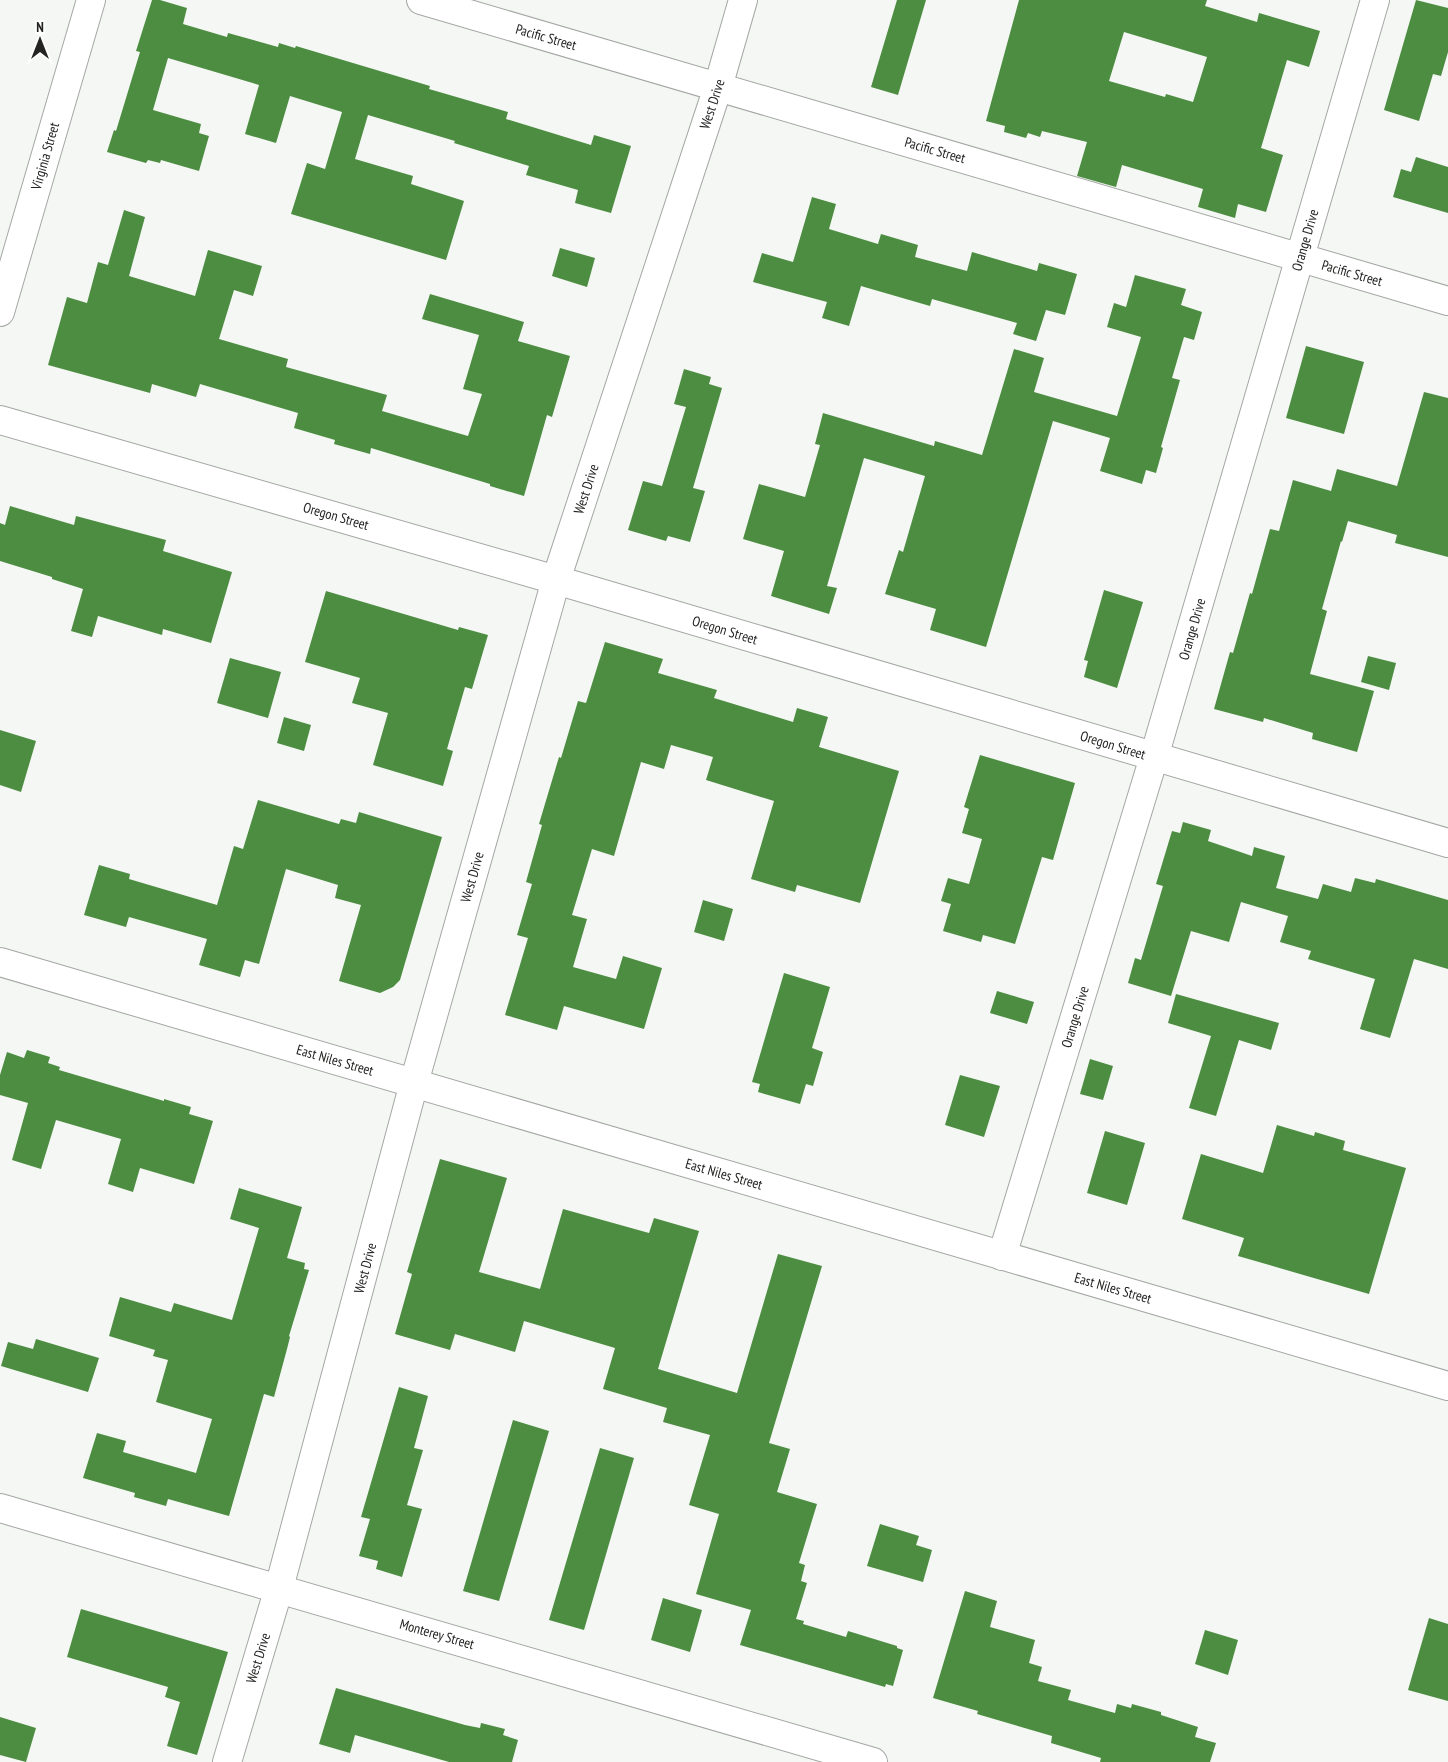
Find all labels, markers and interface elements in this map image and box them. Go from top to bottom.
north arrow [15,15,65,65]
text: N [36,18,44,36]
street label: Pacific Street [514,20,579,54]
street label: West Drive [695,76,729,131]
street label: Virginia Street [27,120,63,193]
street label: Pacific Street [903,133,968,167]
street label: Orange Drive [1288,207,1322,273]
street label: Pacific Street [1320,256,1385,290]
street label: West Drive [569,461,603,516]
street label: Oregon Street [301,498,371,534]
street label: Orange Drive [1175,596,1209,662]
street label: Oregon Street [690,612,760,648]
street label: Oregon Street [1078,727,1148,763]
street label: West Drive [456,849,488,904]
street label: Orange Drive [1057,984,1093,1050]
street label: East Niles Street [294,1040,376,1080]
street label: East Niles Street [683,1154,765,1194]
street label: West Drive [350,1241,380,1295]
street label: East Niles Street [1072,1268,1154,1308]
street label: Monterey Street [398,1615,477,1653]
street label: West Drive [242,1630,274,1685]

